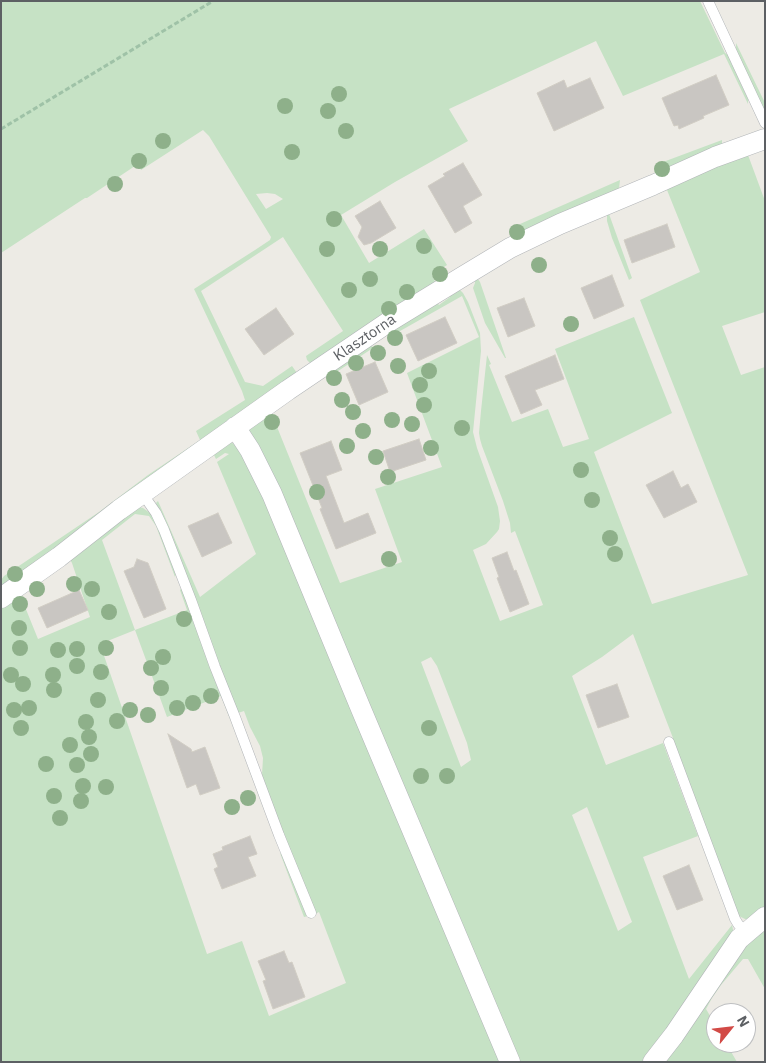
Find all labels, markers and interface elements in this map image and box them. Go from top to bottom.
street label: Klasztorna [330,311,400,365]
north arrow [706,1003,756,1053]
text: N [733,1012,754,1030]

